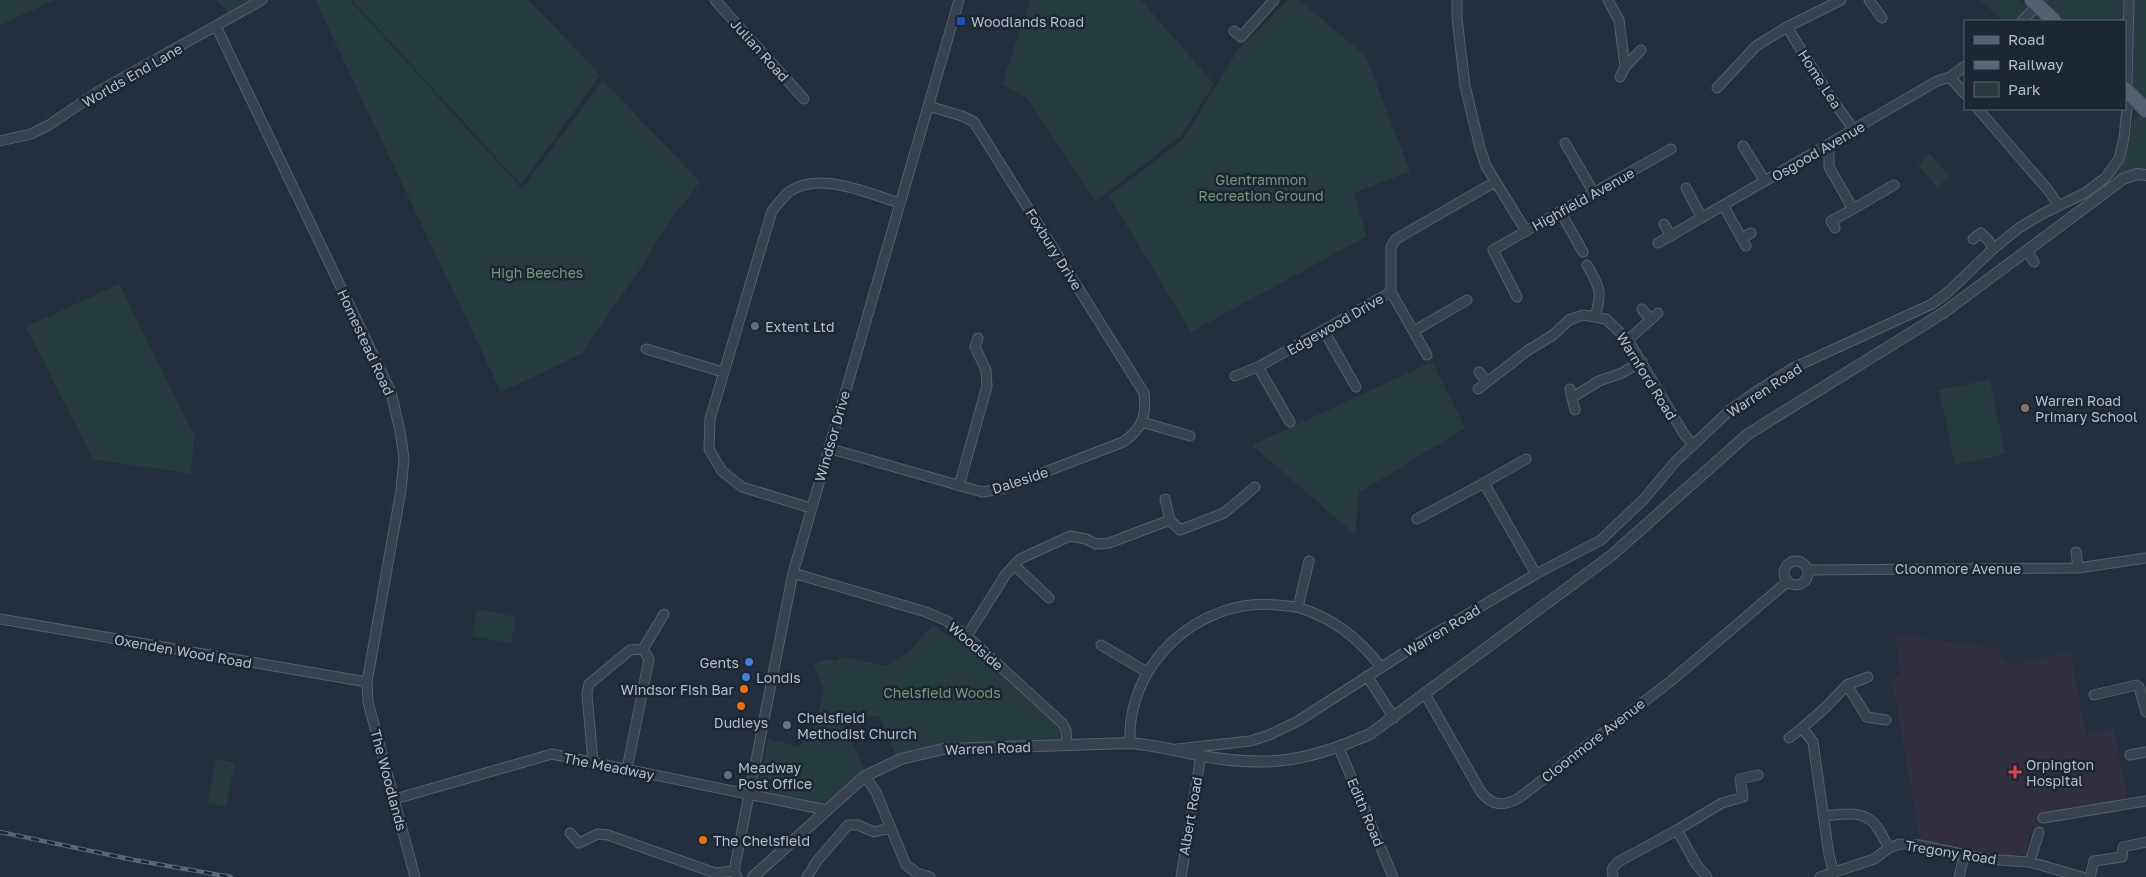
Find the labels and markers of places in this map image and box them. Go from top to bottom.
place label: Woodlands Road [971,13,1084,30]
marker: Woodlands Road [955,15,967,27]
place label: Extent Ltd [765,318,835,335]
marker: Extent Ltd [749,320,761,332]
place label: Warren Road Primary School [2035,392,2137,425]
marker: Warren Road Primary School [2019,402,2031,414]
place label: Gents [700,654,739,671]
marker: Gents [743,656,755,668]
place label: Londis [756,669,801,686]
marker: Londis [740,671,752,683]
place label: Windsor Fish Bar [620,681,735,698]
marker: Windsor Fish Bar [738,683,750,695]
marker: Dudleys [735,700,747,712]
place label: Chelsfield Methodist Church [797,709,917,742]
place label: Dudleys [714,714,768,731]
marker: Chelsfield Methodist Church [781,719,793,731]
place label: Orpington Hospital [2026,756,2094,789]
place label: Meadway Post Office [738,759,812,792]
marker: Orpington Hospital [2008,765,2022,779]
marker: Meadway Post Office [722,769,734,781]
place label: The Chelsfield [713,832,810,849]
marker: The Chelsfield [697,834,709,846]

